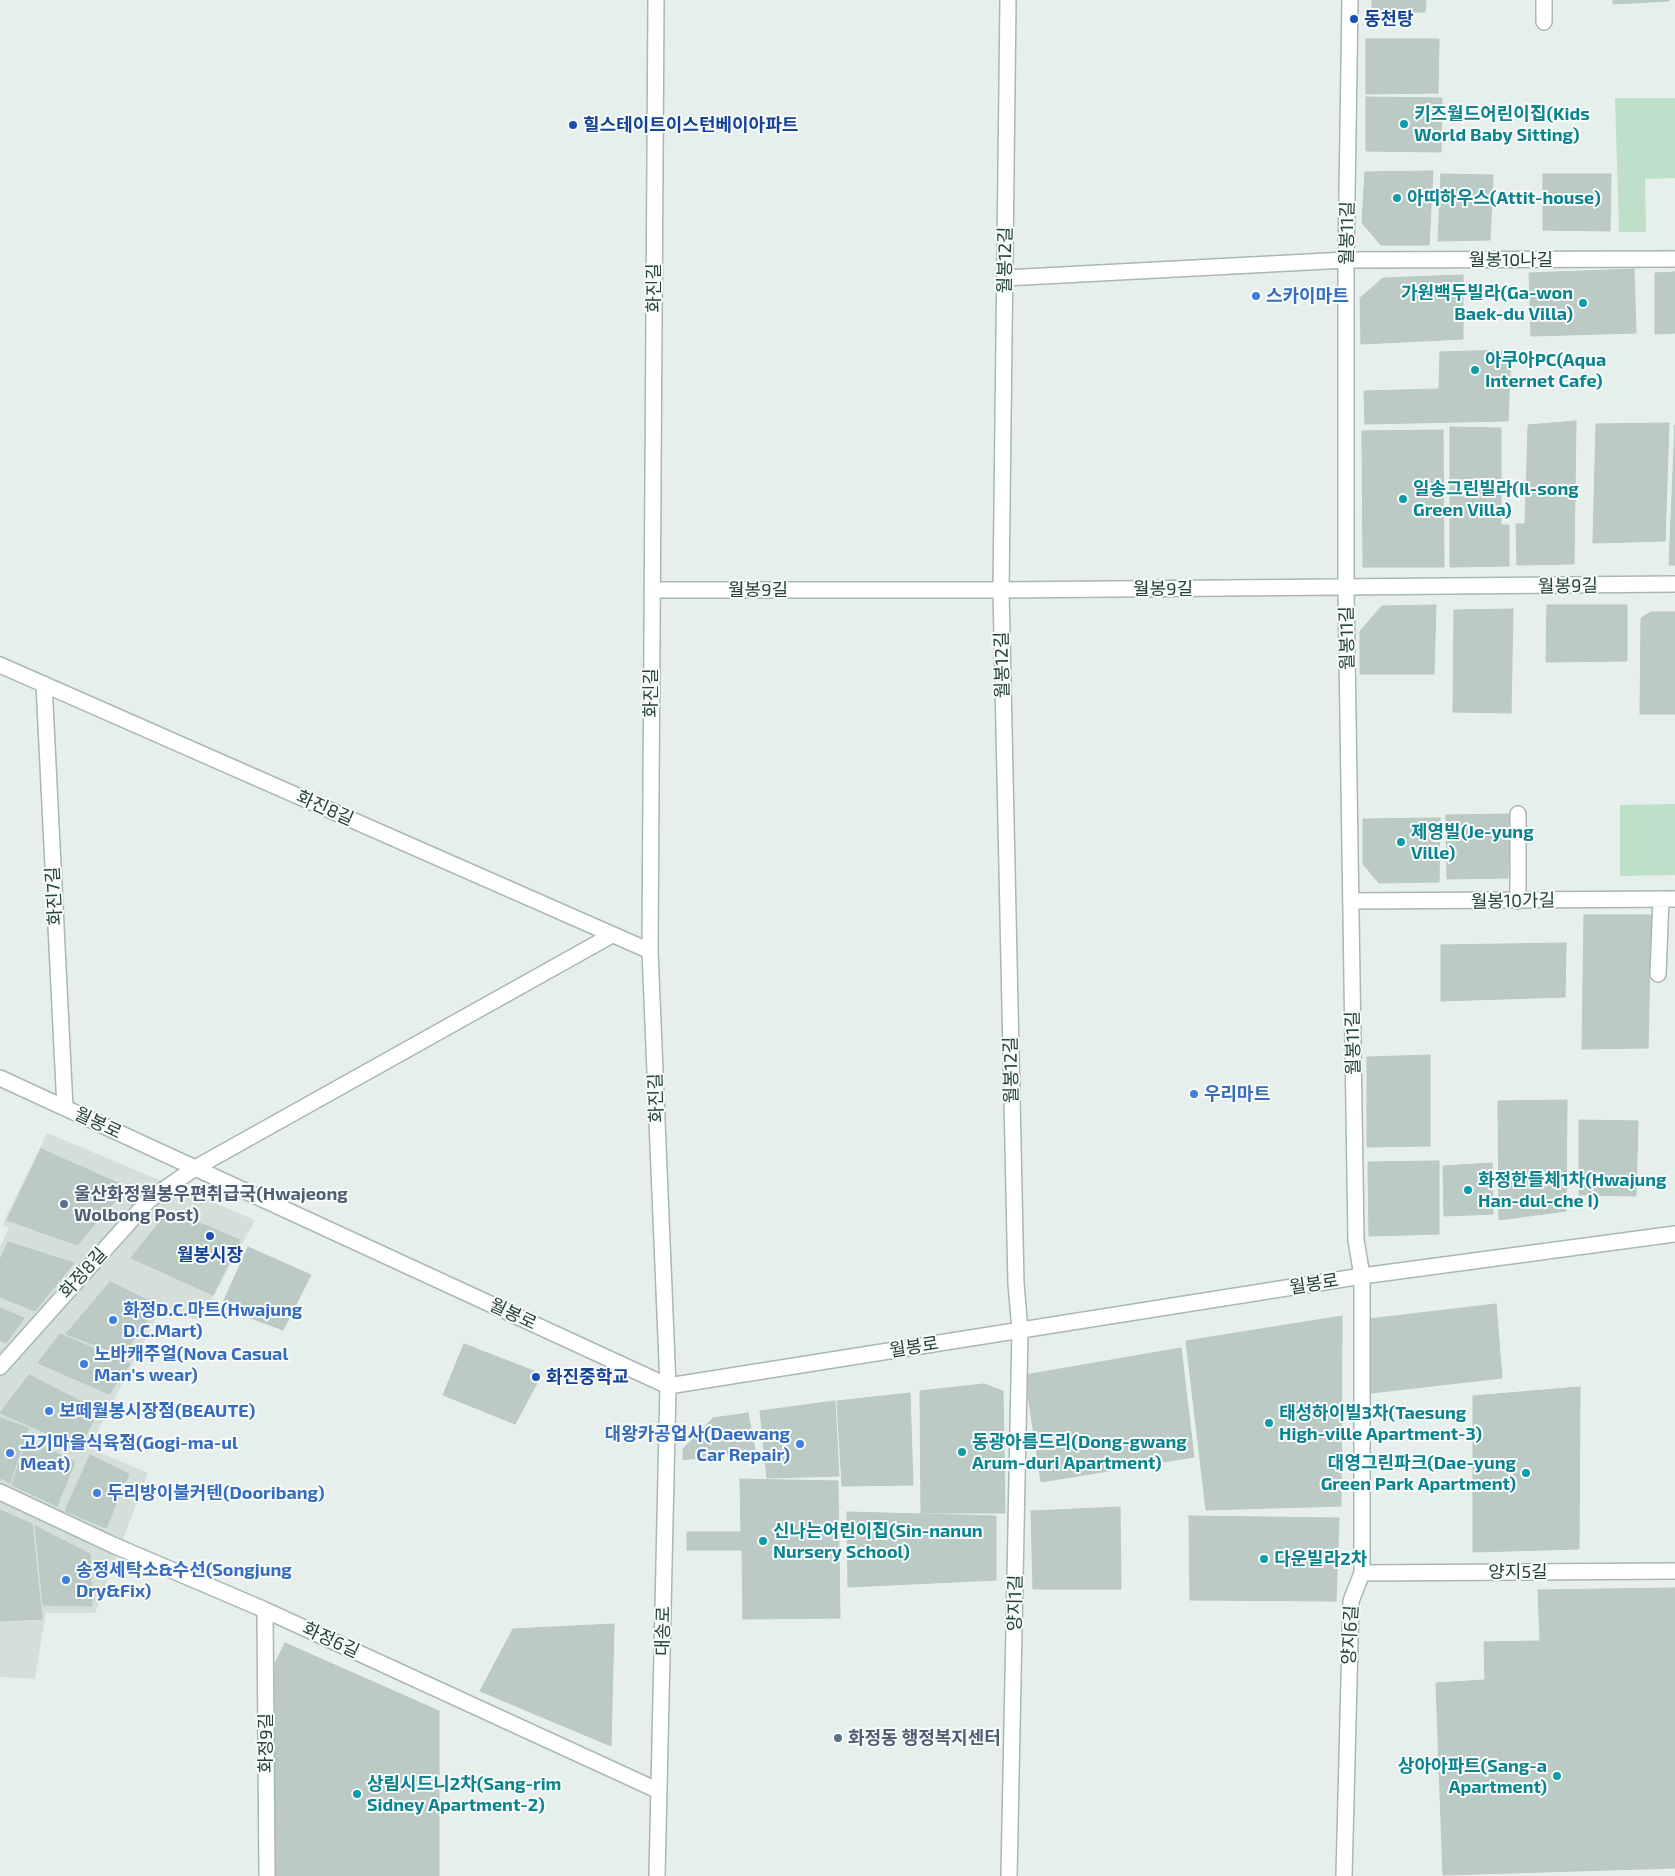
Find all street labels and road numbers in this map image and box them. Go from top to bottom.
street label: 월봉11길 [1336,201,1358,265]
street label: 월봉12길 [994,226,1016,294]
street label: 월봉10나길 [1469,249,1553,271]
street label: 화진길 [643,263,665,313]
street label: 월봉9길 [1538,575,1598,597]
street label: 월봉9길 [1133,578,1193,600]
street label: 월봉9길 [728,579,788,601]
street label: 월봉11길 [1336,606,1358,670]
street label: 월봉12길 [991,631,1013,699]
street label: 화진길 [640,668,662,718]
street label: 화진8길 [293,786,357,830]
street label: 화진7길 [42,866,66,926]
street label: 월봉10가길 [1471,889,1555,913]
street label: 월봉11길 [1342,1011,1364,1075]
street label: 월봉12길 [1000,1036,1022,1104]
street label: 화진길 [644,1073,668,1123]
street label: 월봉로 [71,1103,125,1143]
street label: 화정8길 [55,1243,111,1303]
street label: 월봉로 [1288,1269,1340,1299]
street label: 월봉로 [486,1294,540,1334]
street label: 월봉로 [888,1332,940,1362]
street label: 양지5길 [1488,1561,1548,1583]
street label: 양지1길 [1004,1574,1026,1632]
street label: 양지6길 [1338,1604,1362,1666]
street label: 대송로 [652,1606,674,1656]
street label: 화정6길 [299,1618,363,1662]
street label: 화정9길 [255,1713,277,1773]

